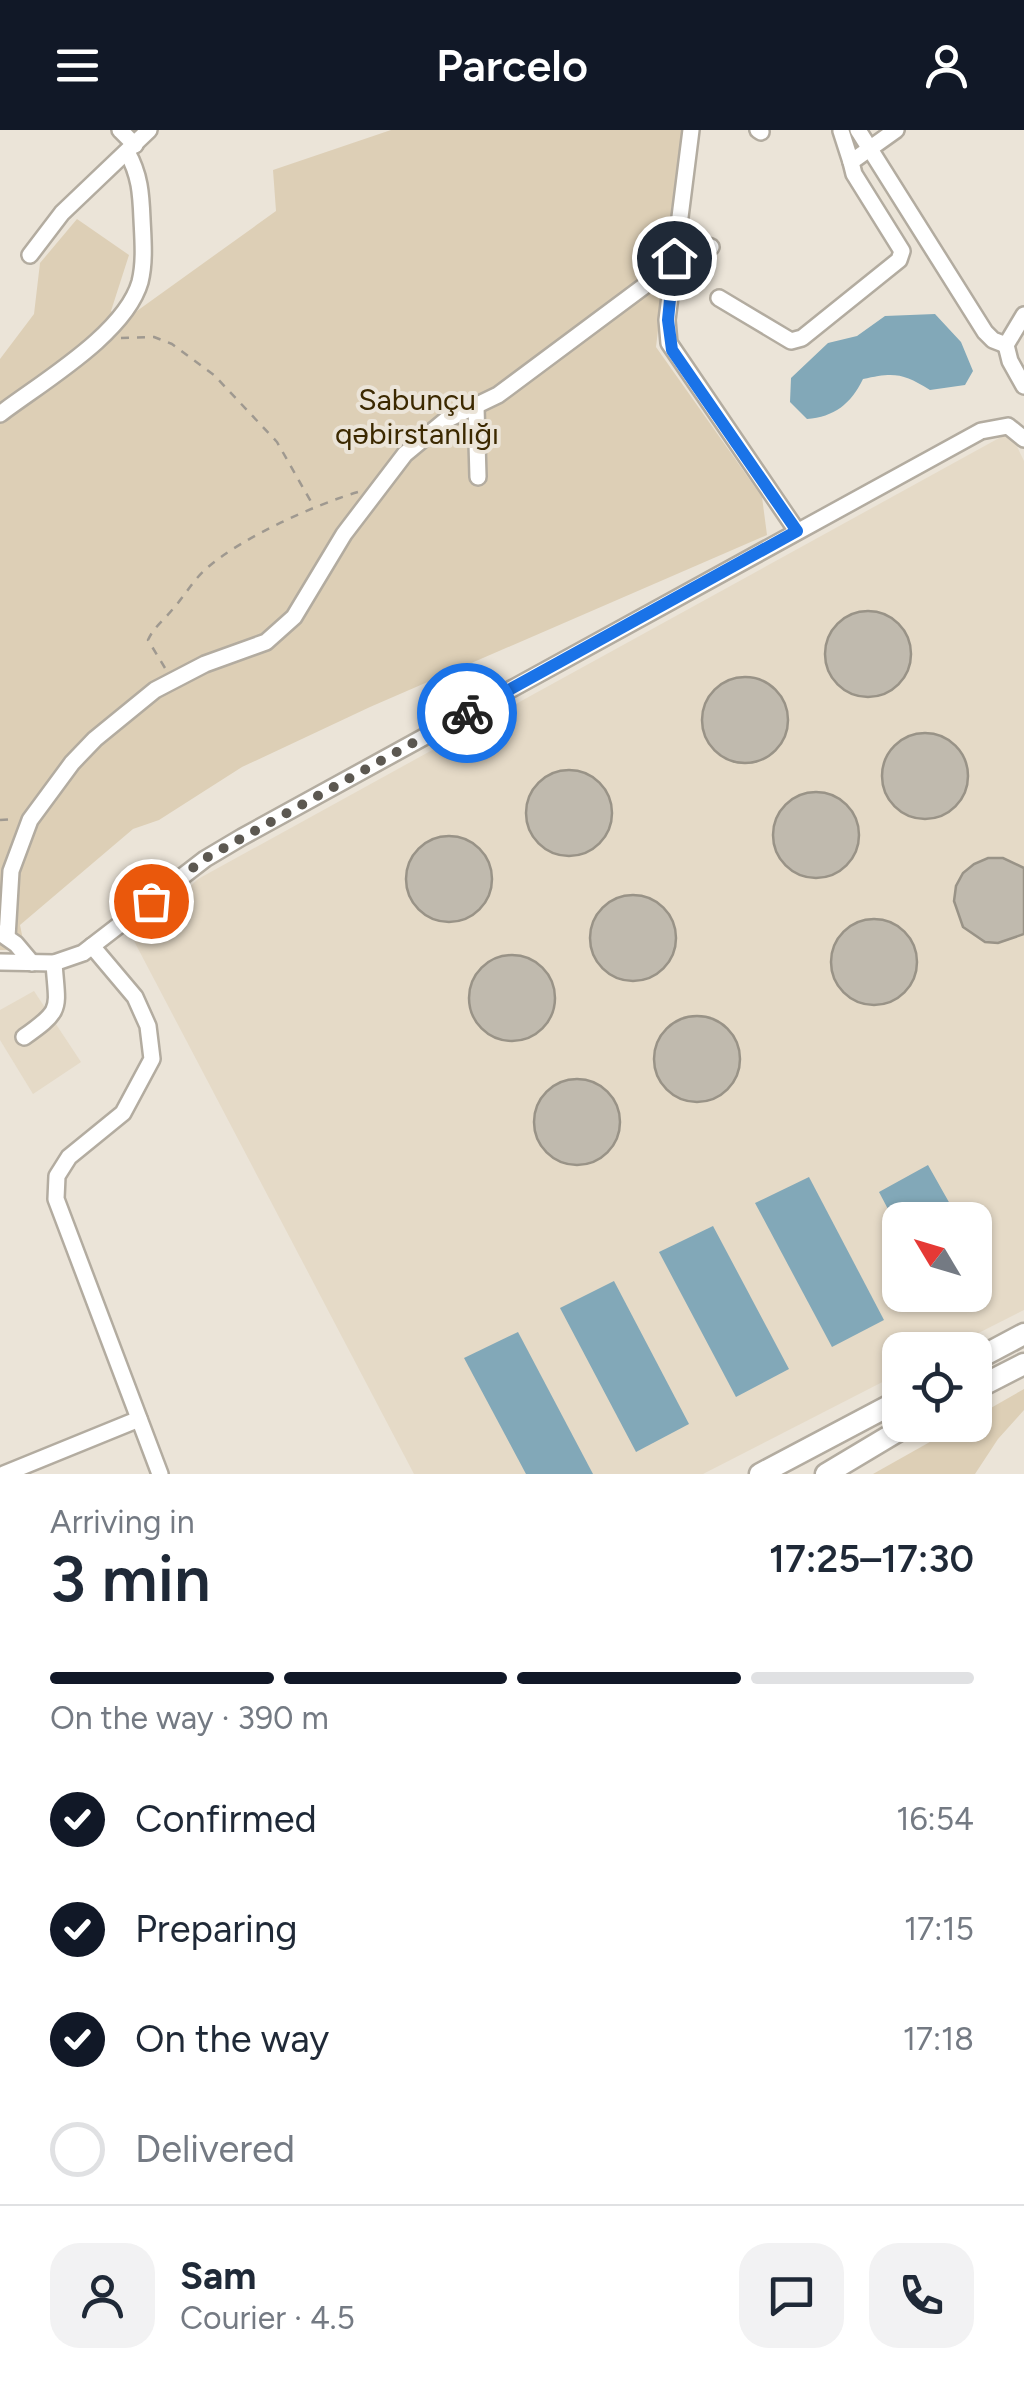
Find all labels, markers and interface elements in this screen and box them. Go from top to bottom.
icon: menu [50,38,105,93]
text: Parcelo [436,38,588,92]
icon: person [919,38,974,93]
pin [632,216,717,301]
icon: home [647,231,702,286]
park label: Sabunçu qəbirstanlığı [335,381,499,452]
courier [417,663,517,763]
icon: bike [440,686,495,741]
pin [109,859,194,944]
icon: bag [124,874,179,929]
north arrow [882,1202,992,1312]
map controls [882,1202,992,1442]
button: locate [882,1332,992,1442]
text: Arriving in [50,1503,195,1541]
text: 17:25–17:30 [769,1536,974,1582]
text: 3 min [50,1539,211,1617]
text: On the way · 390 m [50,1699,329,1737]
icon: check [50,1792,105,1847]
text: Confirmed [135,1796,317,1842]
text: 16:54 [896,1800,974,1838]
icon: check [50,1902,105,1957]
text: Preparing [135,1906,297,1952]
text: 17:15 [904,1910,974,1948]
icon: check [50,2012,105,2067]
text: On the way [135,2016,329,2062]
text: 17:18 [903,2020,974,2058]
text: Delivered [135,2126,295,2172]
button: person [50,2243,155,2348]
button: chat [739,2243,844,2348]
button: phone [869,2243,974,2348]
text: Sam [180,2253,256,2299]
text: Courier · 4.5 [180,2299,355,2337]

